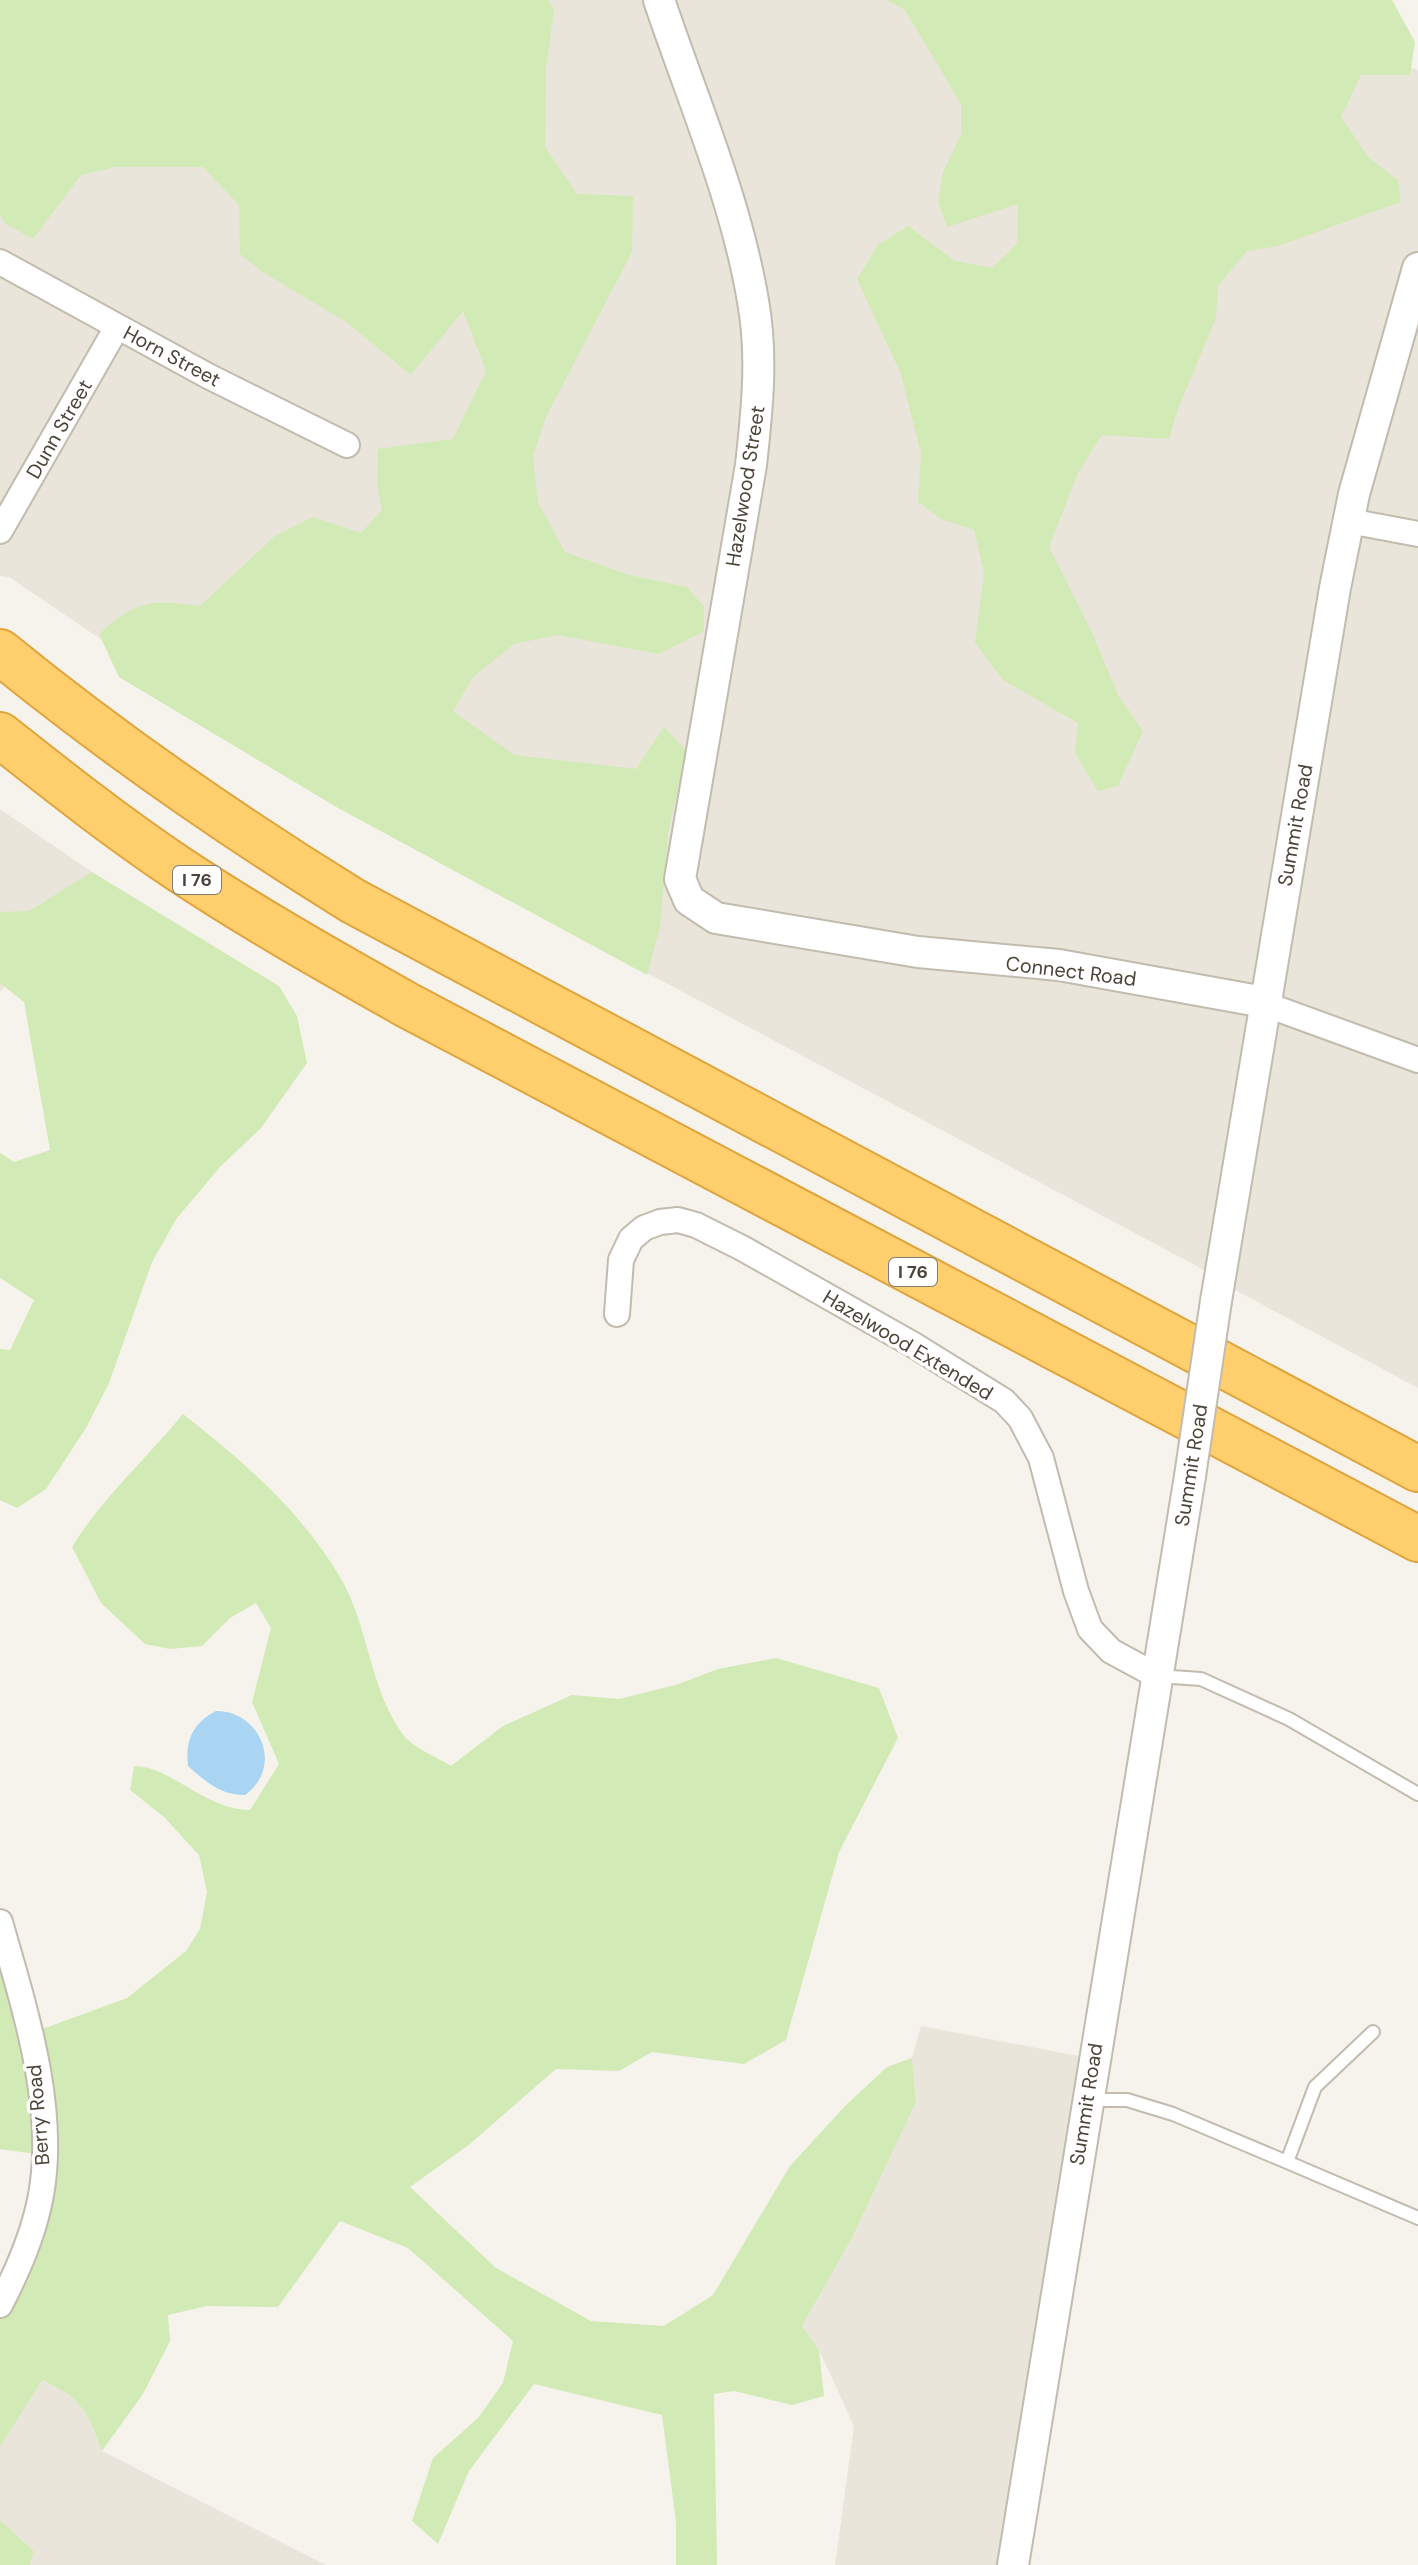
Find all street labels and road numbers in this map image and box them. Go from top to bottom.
street label: Horn Street [119,320,225,393]
street label: Dunn Street [20,375,98,483]
street label: Hazelwood Street [719,404,771,568]
street label: Summit Road [1271,762,1319,888]
road number: I 76 [173,866,221,894]
street label: Connect Road [1004,950,1138,992]
road number: I 76 [889,1258,937,1286]
street label: Hazelwood Extended [818,1284,998,1406]
street label: Summit Road [1169,1402,1213,1528]
street label: Summit Road [1064,2041,1108,2167]
street label: Berry Road [21,2063,55,2167]

